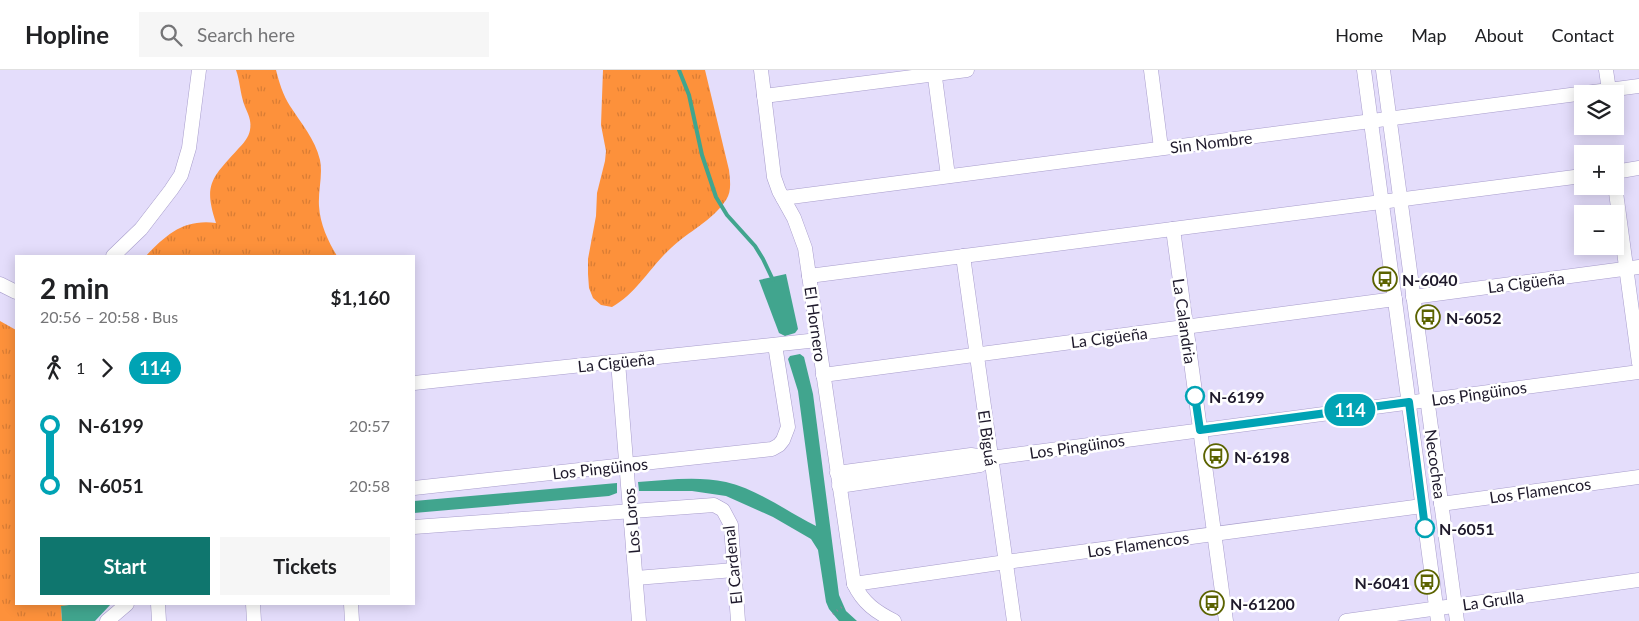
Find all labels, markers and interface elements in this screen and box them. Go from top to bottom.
search box [139,12,489,57]
text: Hopline [25,20,109,49]
icon: search [157,21,185,49]
text: Search here [197,23,295,46]
text: Home [1335,24,1383,46]
text: Map [1411,24,1447,46]
text: About [1475,24,1524,46]
text: Contact [1552,24,1614,46]
map controls [1574,85,1624,255]
button: layers [1574,85,1624,135]
street label: Sin Nombre [1169,128,1253,156]
button: + [1574,145,1624,195]
button: − [1574,205,1624,255]
bus stop icon: N-6040 [1372,266,1398,292]
street label: La Cigüeña [1486,268,1566,296]
place label: N-6040 [1402,270,1457,289]
text: 2 min [40,271,109,305]
street label: La Calandria [1170,277,1200,365]
street label: El Hornero [801,285,831,363]
text: $1,160 [330,286,390,309]
bus stop icon: N-6052 [1415,304,1441,330]
text: 20:56 – 20:58 · Bus [40,307,178,326]
place label: N-6052 [1446,308,1501,327]
street label: La Cigüeña [1069,323,1149,351]
street label: La Cigüeña [577,349,655,375]
icon: walk [40,354,68,382]
icon: forward [93,354,121,382]
text: 114 [139,357,171,379]
text: 1 [76,358,85,377]
street label: Los Pingüinos [1430,377,1528,409]
marker: N-6199 [1185,386,1205,406]
place label: N-6199 [1209,387,1264,406]
line badge: 114 [1321,394,1379,426]
text: 114 [1334,399,1366,421]
street label: El Biguá [975,409,1001,467]
text: N-6199 [78,414,144,437]
text: 20:57 [349,416,390,435]
street label: Necochea [1422,428,1450,500]
street label: Los Pingüinos [1028,430,1126,462]
bus stop icon: N-6198 [1203,443,1229,469]
place label: N-6198 [1234,447,1289,466]
street label: Los Pingüinos [551,454,649,482]
street label: Los Flamencos [1488,473,1592,507]
text: N-6051 [78,474,144,497]
text: 20:58 [349,476,390,495]
street label: Los Loros [619,487,643,555]
marker: N-6051 [1415,518,1435,538]
place label: N-6051 [1439,519,1494,538]
street label: El Cardenal [718,525,746,605]
street label: Los Flamencos [1086,527,1190,561]
button: Start [40,537,210,595]
button: Tickets [220,537,390,595]
bus stop icon: N-6041 [1414,569,1440,595]
place label: N-6041 [1355,573,1410,592]
street label: La Grulla [1461,586,1525,614]
bus stop icon: N-61200 [1199,590,1225,616]
place label: N-61200 [1230,594,1295,613]

